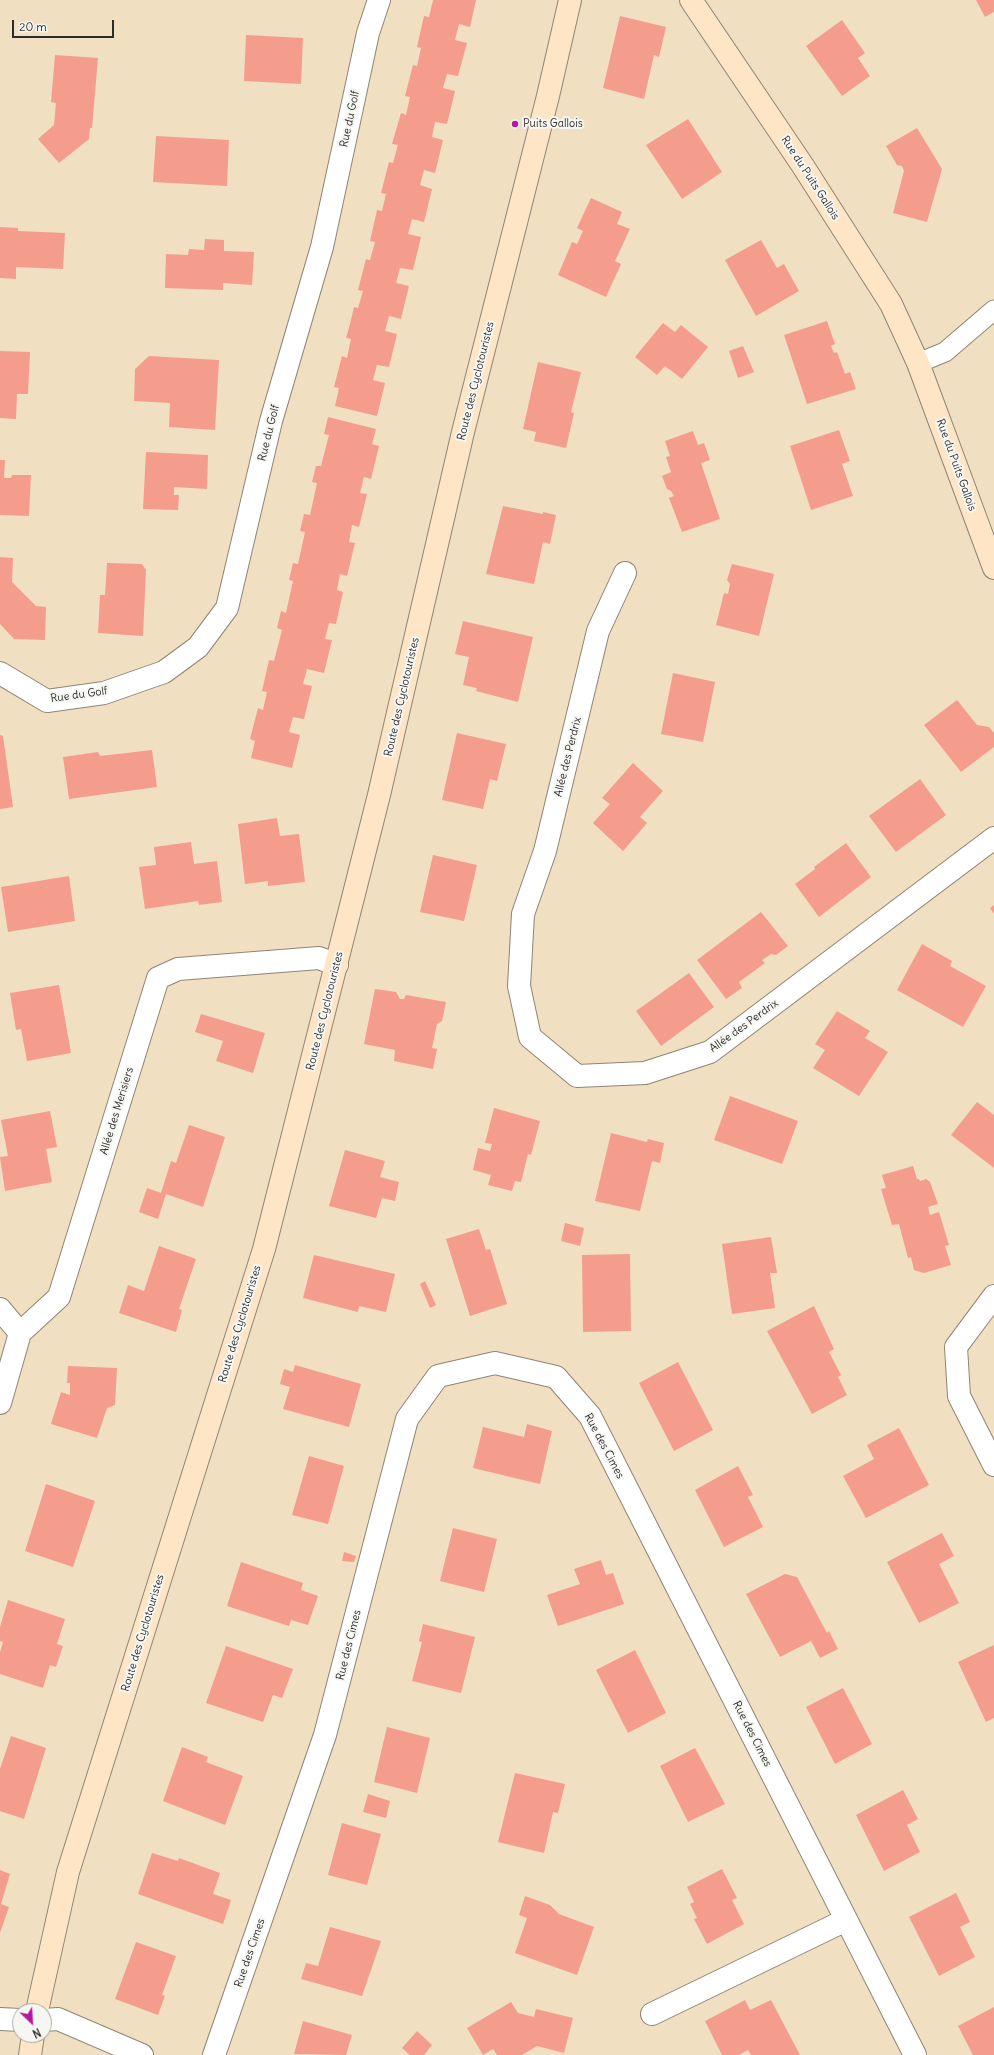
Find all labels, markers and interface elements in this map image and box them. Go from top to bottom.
scale bar [14,12,116,38]
text: 20 m [19,19,47,34]
street label: Rue du Golf [338,89,362,149]
place label: Puits Gallois [523,117,583,131]
marker: Puits Gallois [510,119,520,129]
street label: Rue du Puits Gallois [778,134,842,222]
street label: Route des Cyclotouristes [455,320,497,442]
street label: Rue du Golf [256,403,282,463]
street label: Rue du Puits Gallois [933,417,979,513]
street label: Route des Cyclotouristes [382,636,422,758]
street label: Rue du Golf [50,684,108,706]
street label: Allée des Perdrix [552,716,584,798]
street label: Route des Cyclotouristes [304,950,346,1072]
street label: Allée des Perdrix [707,997,781,1055]
street label: Allée des Merisiers [97,1066,137,1156]
street label: Route des Cyclotouristes [216,1264,264,1384]
street label: Rue des Cimes [581,1411,627,1481]
street label: Route des Cyclotouristes [119,1573,167,1693]
street label: Rue des Cimes [334,1608,364,1682]
street label: Rue des Cimes [730,1699,774,1769]
street label: Rue des Cimes [232,1917,268,1989]
north arrow [12,2003,52,2043]
text: N [30,2025,43,2041]

